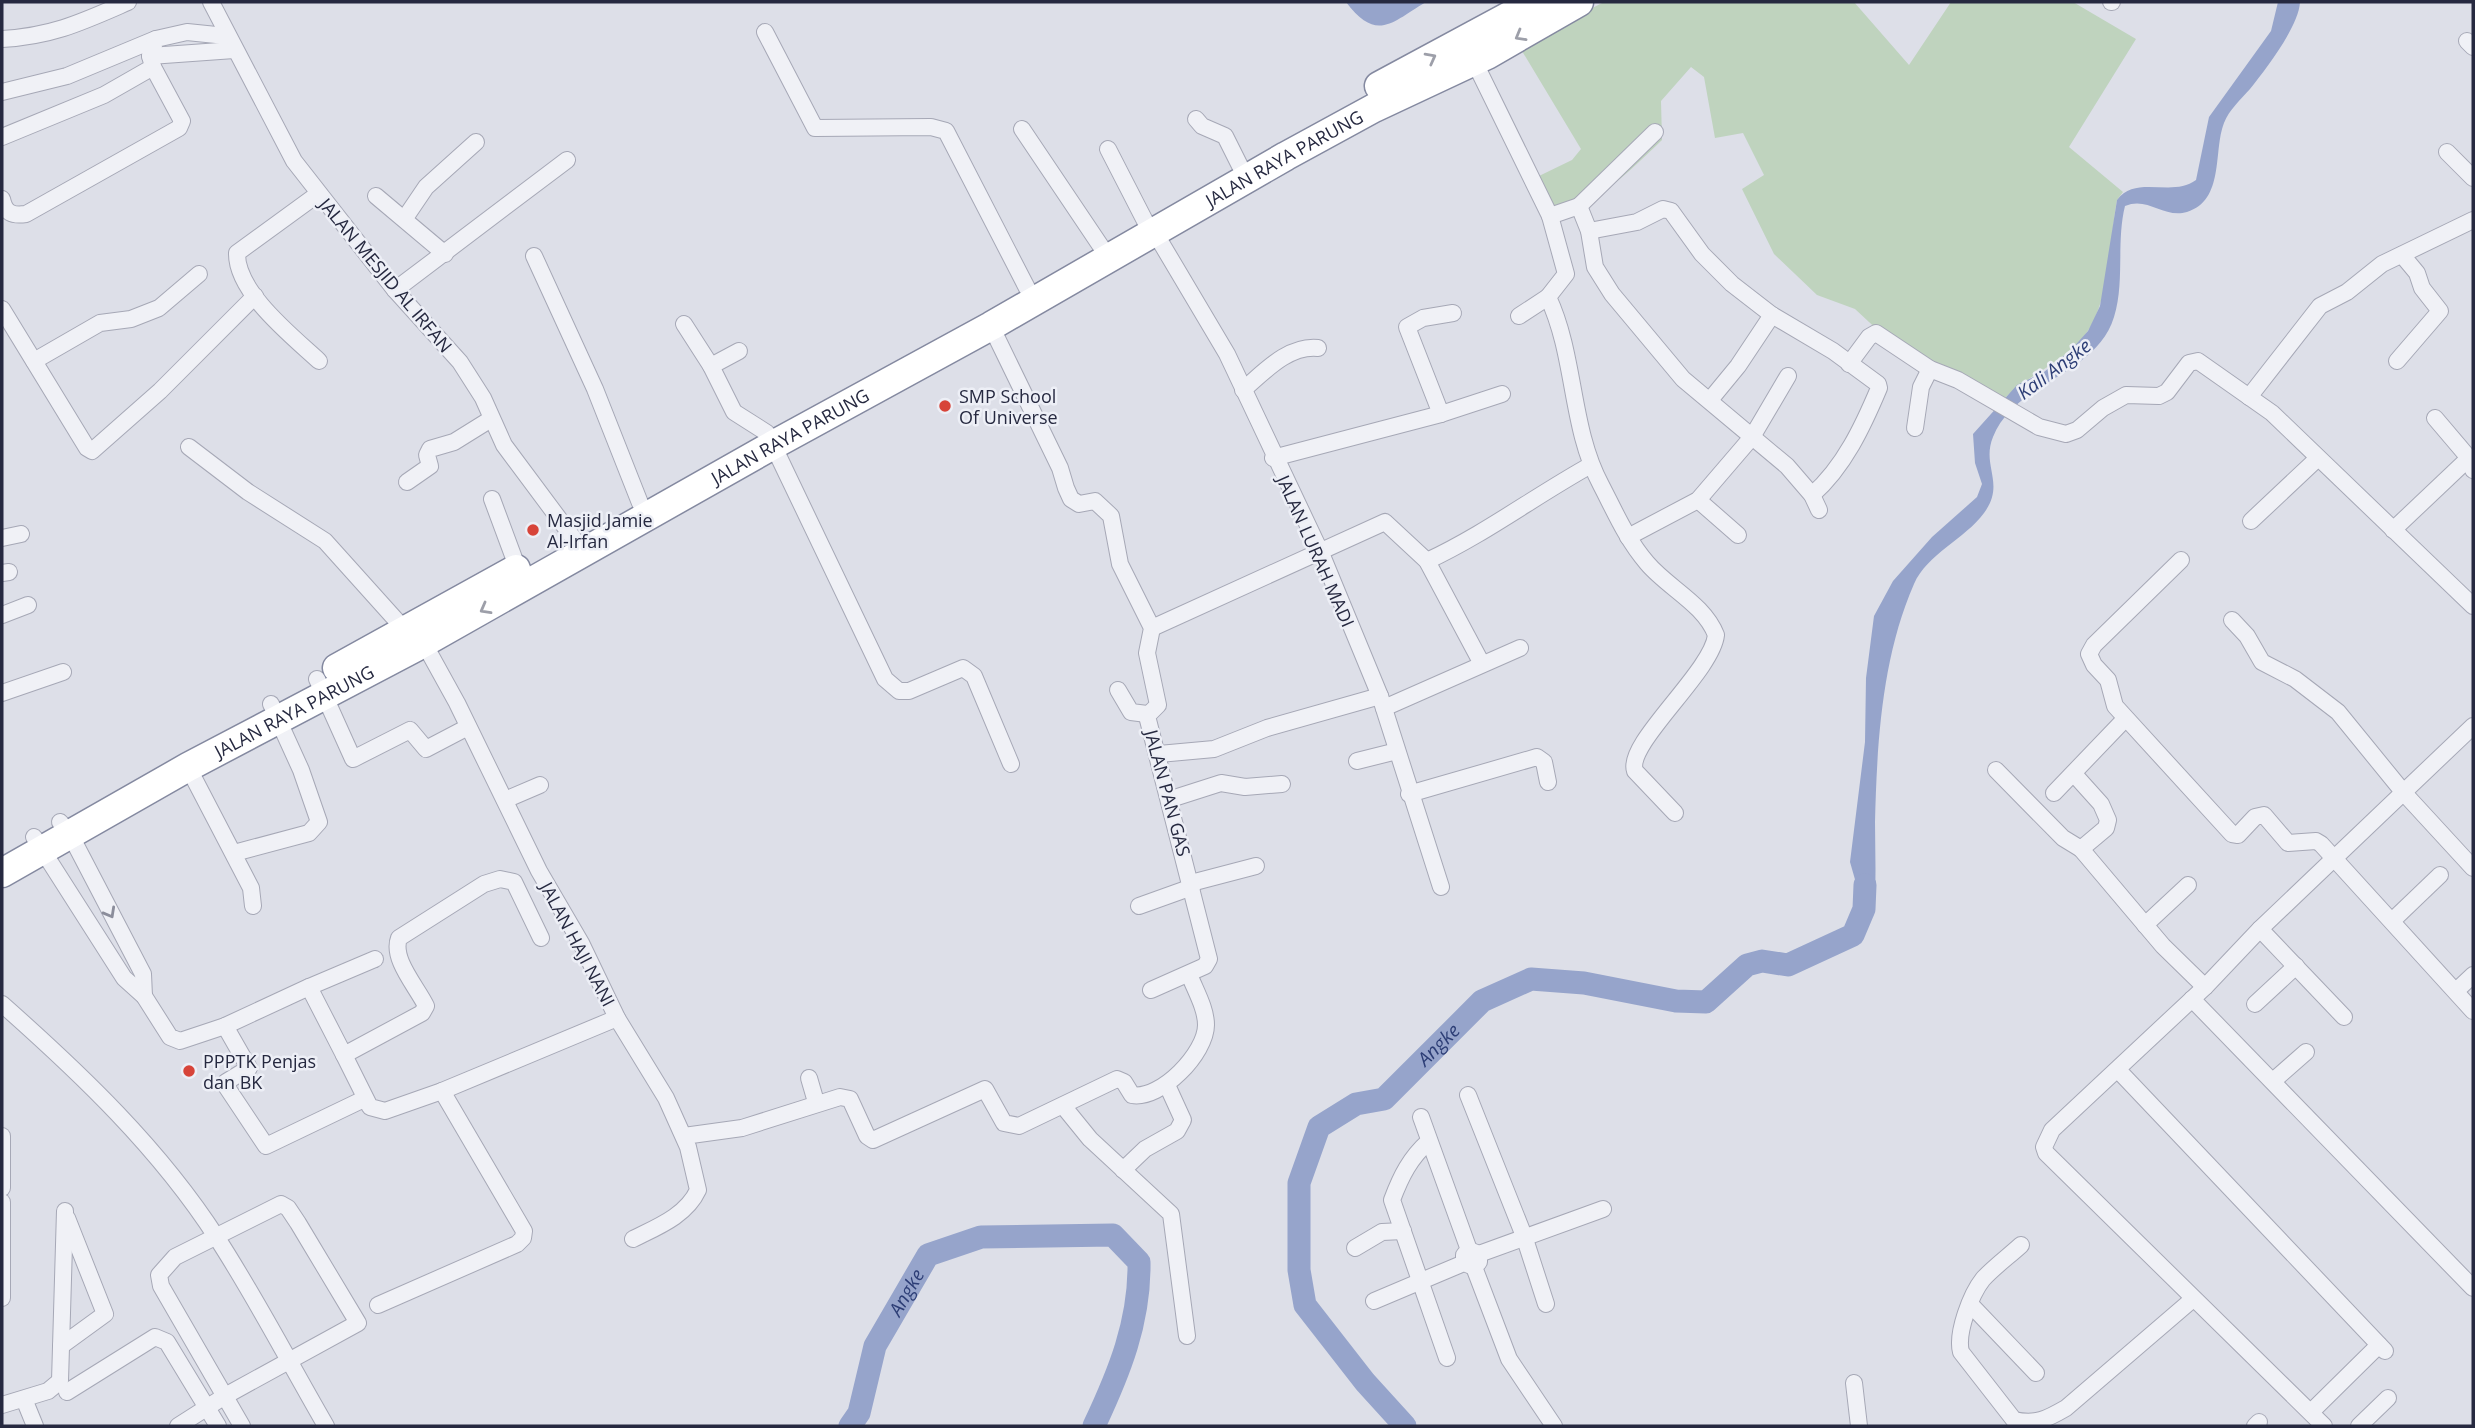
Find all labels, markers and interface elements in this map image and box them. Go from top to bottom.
one-way arrow [1514,28,1527,41]
one-way arrow [1423,53,1436,66]
street label: JALAN RAYA PARUNG [1199,104,1367,213]
street label: JALAN MESJID AL IRFAN [313,191,458,357]
water label: Kali Angke [2012,333,2096,405]
street label: JALAN RAYA PARUNG [705,383,873,491]
place label: SMP School Of Universe [959,384,1058,429]
marker: SMP School Of Universe [937,398,953,414]
street label: JALAN LURAH MADI [1271,469,1360,631]
place label: Masjid Jamie Al-Irfan [547,508,653,553]
marker: Masjid Jamie Al-Irfan [525,522,541,538]
one-way arrow [480,601,492,614]
street label: JALAN RAYA PARUNG [208,659,378,764]
street label: JALAN PAN GAS [1139,725,1196,859]
street label: JALAN HAJI NANI [534,876,621,1011]
one-way arrow [102,906,116,918]
water label: Angke [1410,1018,1465,1073]
place label: PPPTK Penjas dan BK [203,1049,316,1094]
marker: PPPTK Penjas dan BK [181,1063,197,1079]
water label: Angke [881,1264,930,1322]

